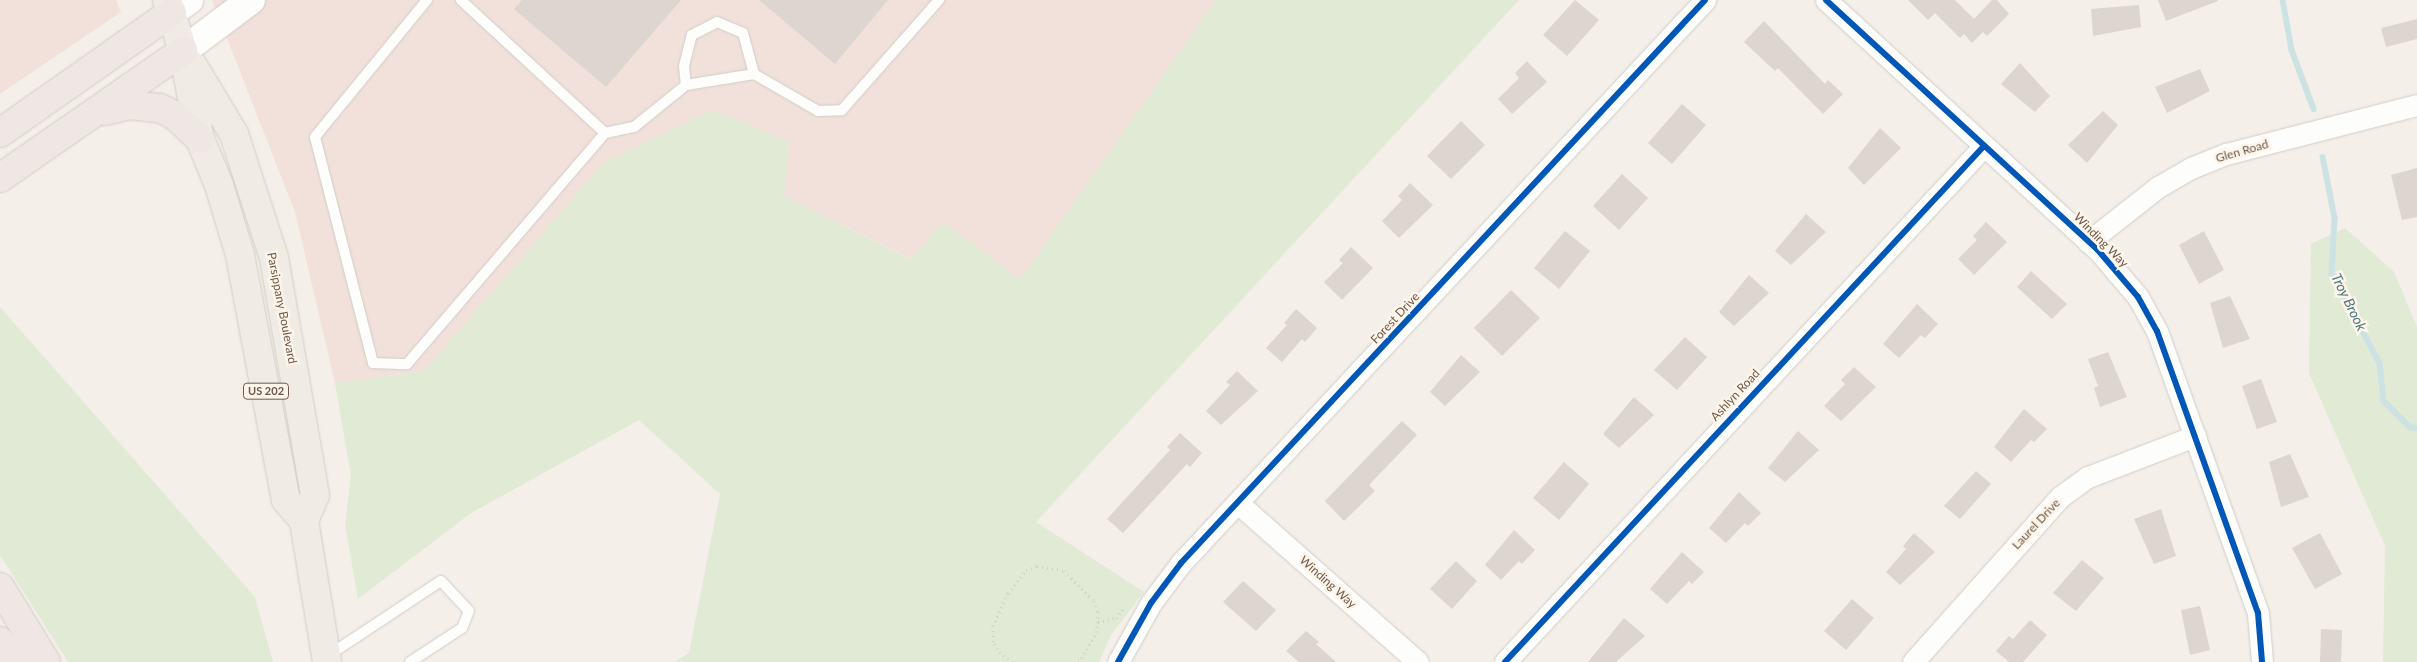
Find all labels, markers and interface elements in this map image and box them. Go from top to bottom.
street label: Glen Road [2214,137,2270,165]
street label: Winding Way [2071,210,2131,270]
street label: Parsippany Boulevard [264,251,300,365]
water label: Troy Brook [2328,270,2370,334]
street label: Forest Drive [1368,289,1422,347]
street label: Ashlyn Road [1707,366,1763,424]
road number: US 202 [242,382,290,400]
street label: Laurel Drive [2009,496,2063,552]
street label: Winding Way [1297,553,1359,611]

